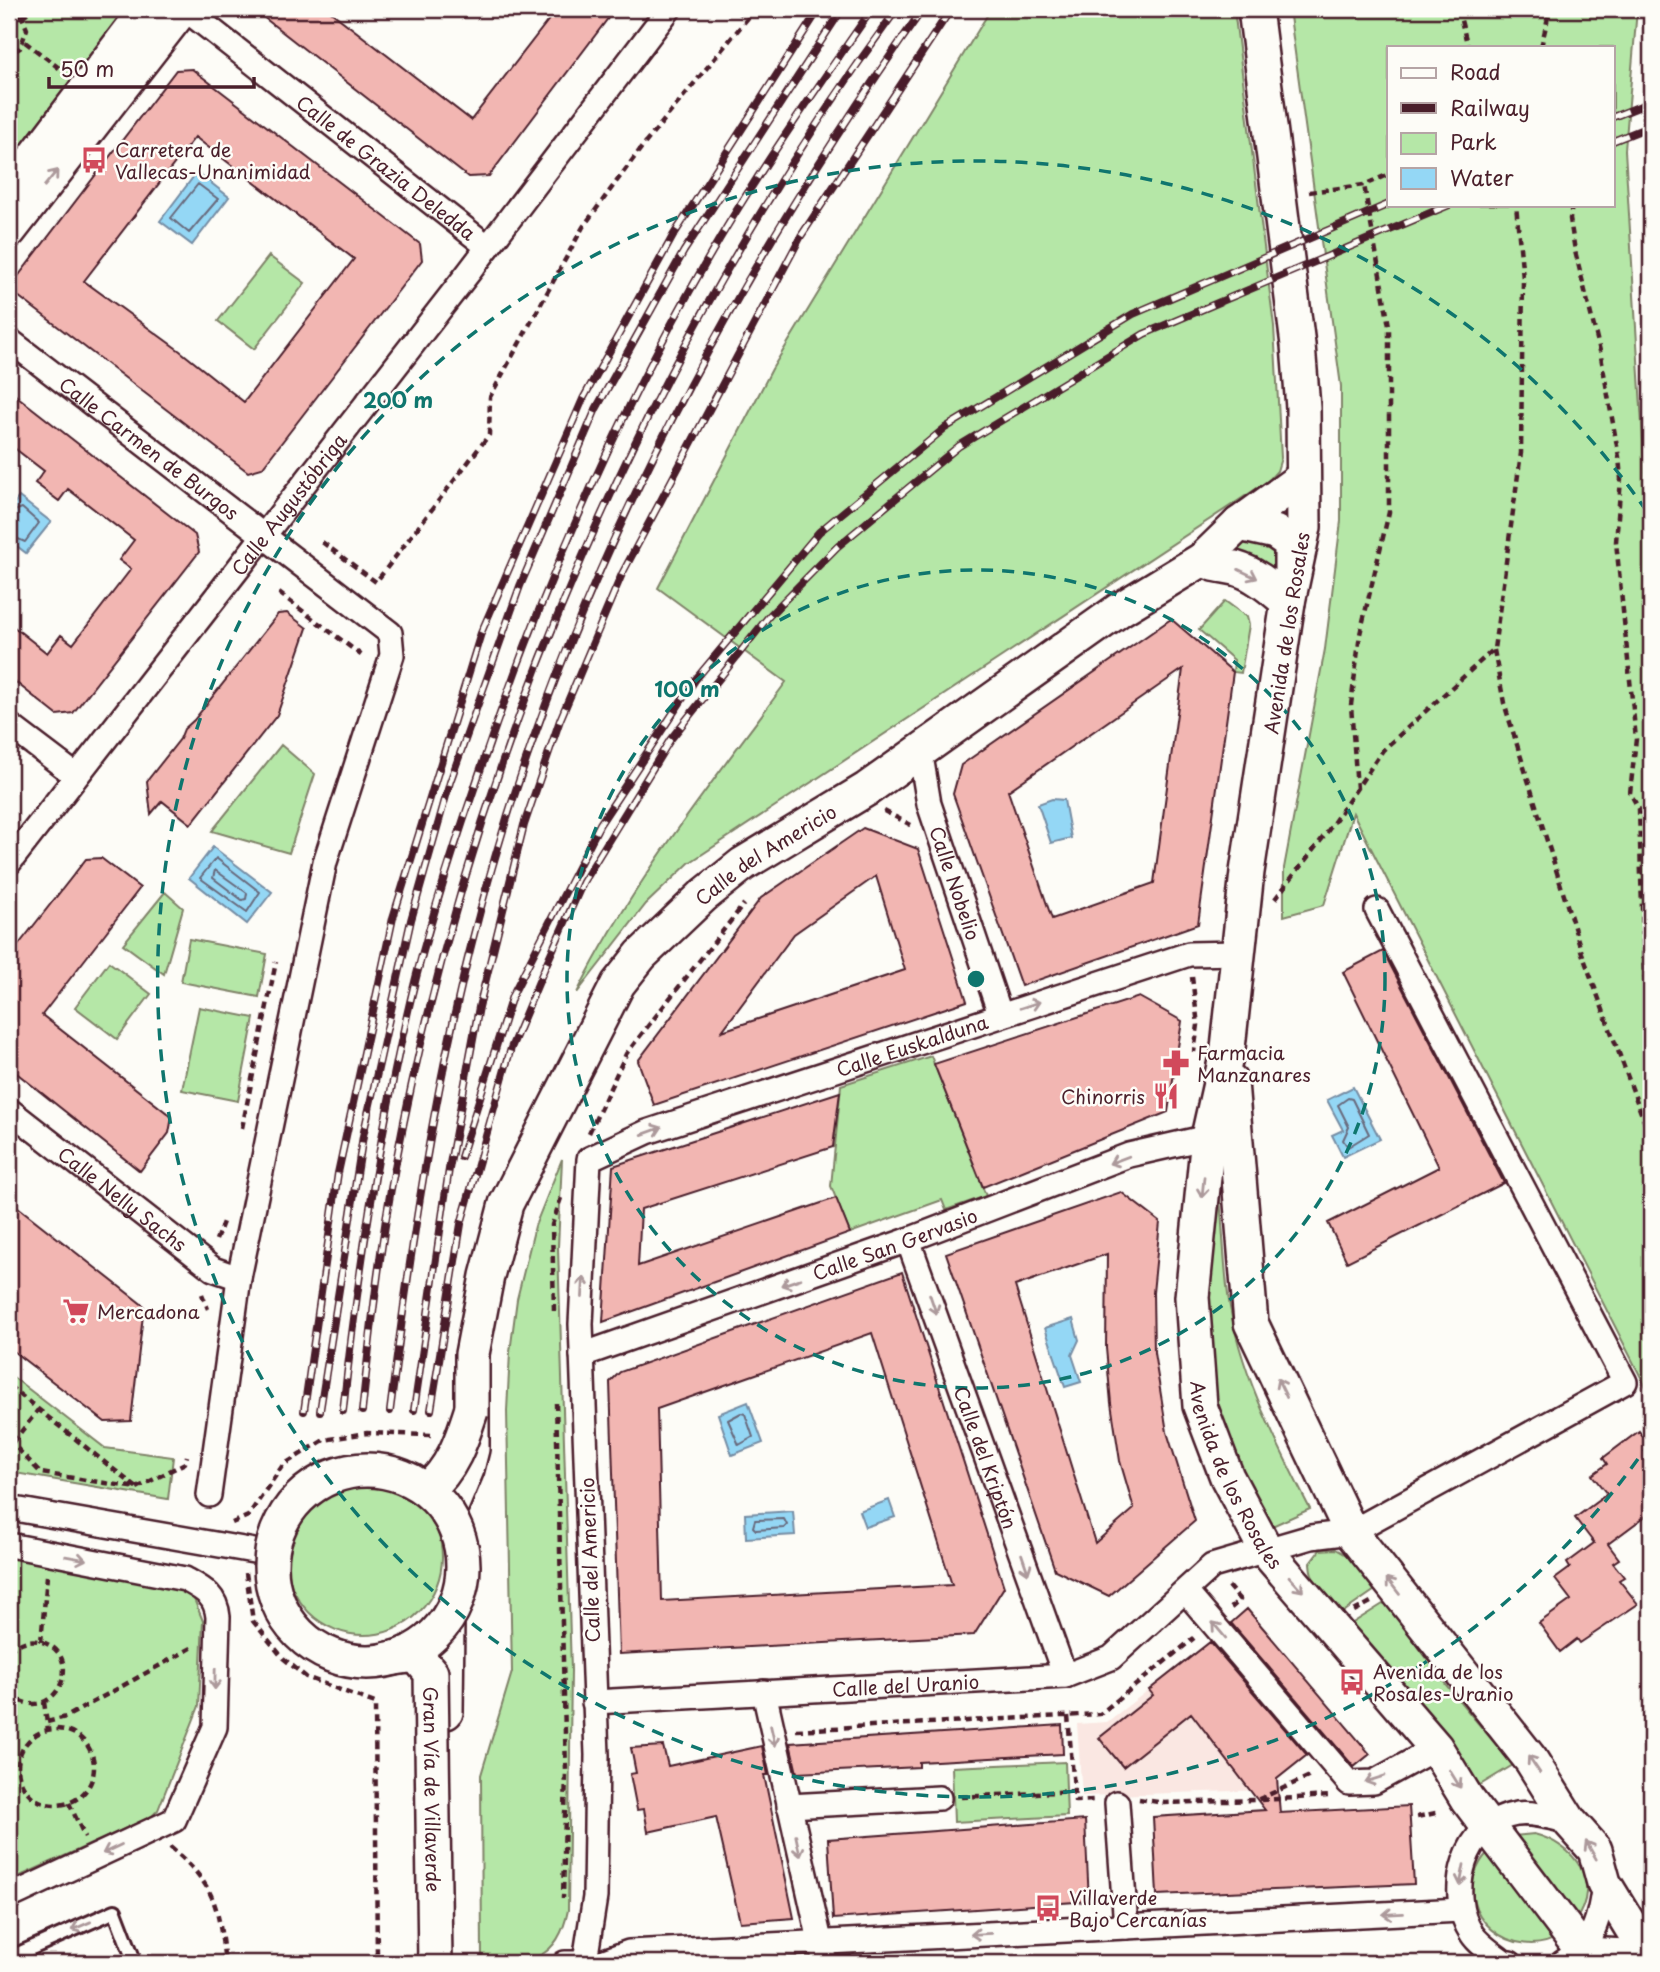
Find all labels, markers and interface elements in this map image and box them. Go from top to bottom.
scale bar [49,46,254,90]
legend [1387,46,1614,206]
text: 50 m [60,52,114,84]
text: Road [1450,55,1501,87]
street label: Calle de Grazia Deledda [291,88,482,246]
text: Railway [1450,91,1530,123]
text: Park [1450,125,1497,157]
place label: Carretera de Vallecas-Unanimidad [115,135,311,185]
bus stop icon: Carretera de Vallecas-Unanimidad [79,145,109,175]
text: Water [1450,161,1514,193]
one-way arrow [43,169,58,187]
street label: Calle Carmen de Burgos [54,370,245,526]
text: 200 m [363,383,433,415]
street label: Calle Augustóbriga [224,427,353,581]
street label: Avenida de los Rosales [1256,530,1316,736]
one-way arrow [1237,568,1258,582]
text: 100 m [654,672,720,704]
street label: Calle del Americio [688,797,841,911]
street label: Calle Nobelio [923,822,988,944]
centre of rings [964,967,988,991]
one-way arrow [1019,997,1041,1010]
street label: Calle Euskalduna [832,1007,991,1083]
place label: Farmacia Manzanares [1197,1038,1311,1088]
pharmacy icon: Farmacia Manzanares [1161,1048,1191,1078]
restaurant icon: Chinorris [1151,1081,1181,1111]
place label: Chinorris [1061,1082,1145,1110]
one-way arrow [640,1124,662,1136]
street label: Calle Nelly Sachs [52,1139,193,1258]
one-way arrow [1108,1154,1130,1167]
one-way arrow [1196,1175,1209,1198]
street label: Calle San Gervasio [809,1201,981,1287]
one-way arrow [577,1276,590,1299]
one-way arrow [780,1277,802,1289]
one-way arrow [928,1292,940,1314]
supermarket icon: Mercadona [61,1296,91,1326]
place label: Mercadona [97,1297,200,1325]
one-way arrow [1275,1378,1289,1399]
street label: Avenida de los Rosales [1184,1380,1289,1575]
street label: Calle del Kriptón [948,1382,1025,1533]
street label: Calle del Americio [572,1477,606,1643]
one-way arrow [64,1551,87,1565]
one-way arrow [1020,1553,1032,1575]
one-way arrow [1288,1575,1304,1593]
one-way arrow [1385,1577,1400,1595]
one-way arrow [1212,1622,1227,1640]
place label: Avenida de los Rosales-Uranio [1373,1657,1513,1707]
one-way arrow [208,1667,222,1690]
street label: Calle del Uranio [831,1667,980,1703]
bus stop icon: Avenida de los Rosales-Uranio [1337,1667,1367,1697]
street label: Gran Vía de Villaverde [417,1686,448,1892]
one-way arrow [766,1724,780,1747]
one-way arrow [1526,1755,1541,1774]
one-way arrow [1448,1768,1462,1788]
one-way arrow [1365,1773,1387,1786]
one-way arrow [792,1834,805,1857]
one-way arrow [1584,1840,1598,1860]
one-way arrow [102,1843,124,1856]
one-way arrow [1455,1863,1468,1885]
place label: Villaverde Bajo Cercanías [1069,1883,1207,1933]
bus stop icon: Villaverde Bajo Cercanías [1033,1893,1063,1923]
one-way arrow [1382,1907,1405,1920]
one-way arrow [71,1920,92,1933]
one-way arrow [971,1928,993,1941]

